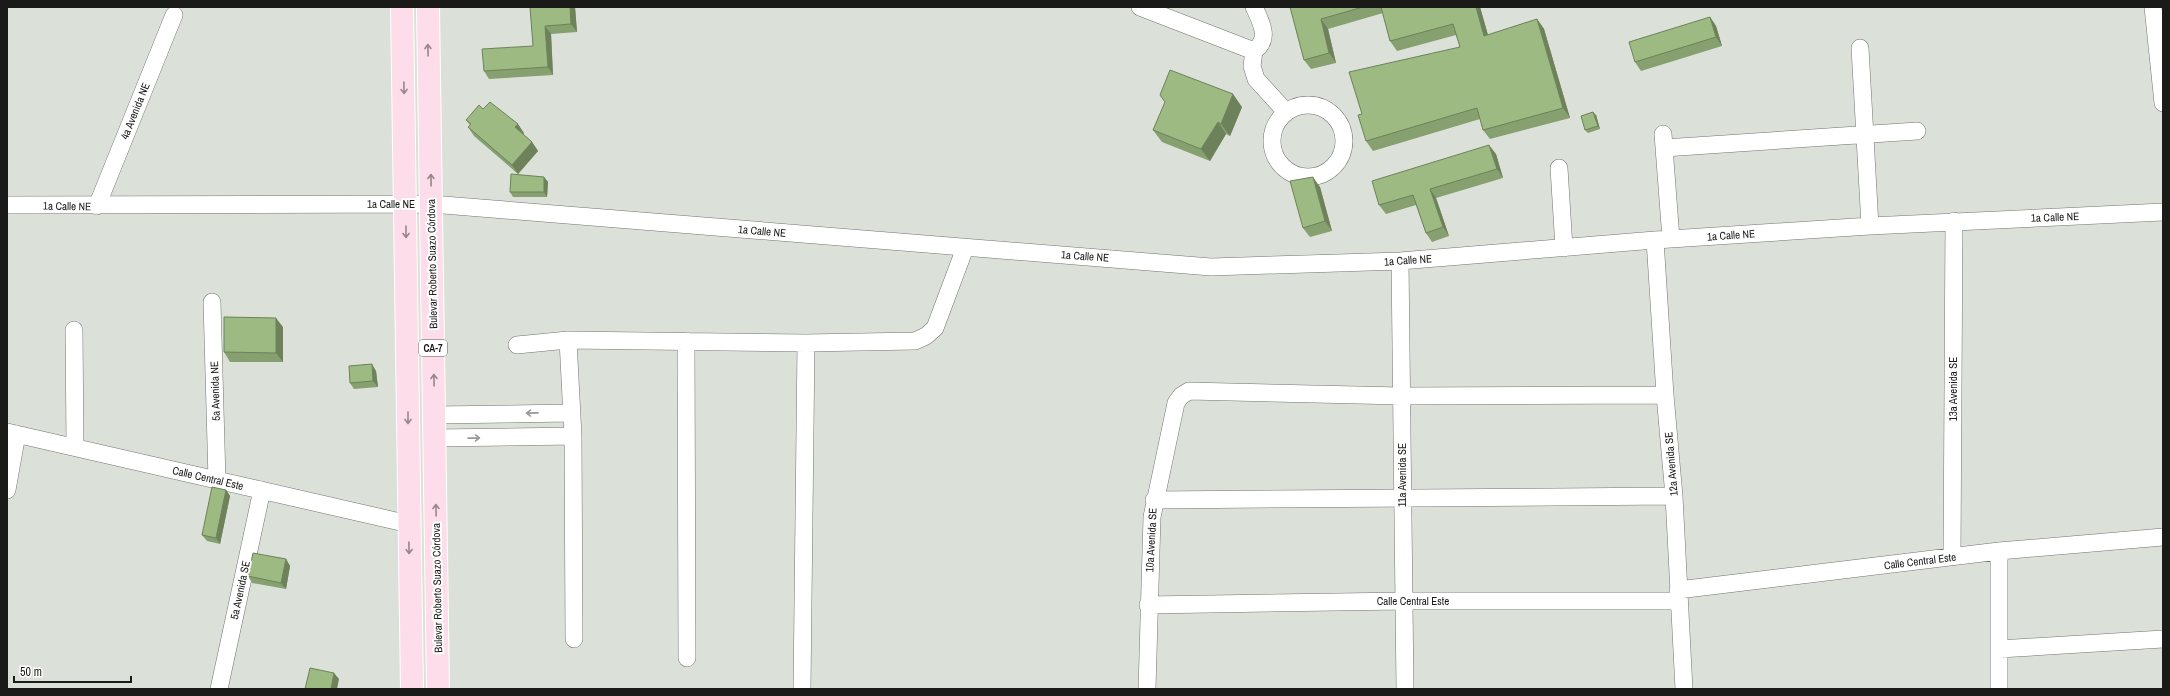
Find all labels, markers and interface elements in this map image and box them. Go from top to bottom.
one-way arrow [425,44,432,57]
street label: 4a Avenida NE [117,81,153,141]
one-way arrow [400,81,407,94]
one-way arrow [427,174,435,187]
street label: 1a Calle NE [367,197,415,211]
street label: 1a Calle NE [43,199,91,213]
street label: Bulevar Roberto Suazo Córdova [424,199,440,329]
street label: 1a Calle NE [2031,209,2079,225]
street label: 1a Calle NE [737,222,787,240]
one-way arrow [402,225,410,238]
street label: 1a Calle NE [1707,226,1755,244]
street label: 1a Calle NE [1061,247,1109,265]
street label: 1a Calle NE [1384,251,1432,269]
road number: CA-7 [419,340,447,356]
street label: 13a Avenida SE [1946,357,1960,421]
street label: 5a Avenida NE [207,361,223,421]
one-way arrow [430,374,437,387]
one-way arrow [526,410,539,417]
one-way arrow [404,411,412,424]
street label: 12a Avenida SE [1661,431,1681,497]
one-way arrow [467,434,480,442]
street label: 11a Avenida SE [1395,443,1409,507]
street label: Calle Central Este [171,463,245,493]
one-way arrow [432,504,440,517]
street label: 10a Avenida SE [1142,507,1160,573]
street label: Bulevar Roberto Suazo Córdova [429,523,445,653]
one-way arrow [405,541,413,554]
street label: Calle Central Este [1883,550,1957,572]
street label: 5a Avenida SE [227,559,253,621]
street label: Calle Central Este [1377,594,1449,608]
scale bar [14,658,131,684]
text: 50 m [20,664,42,680]

